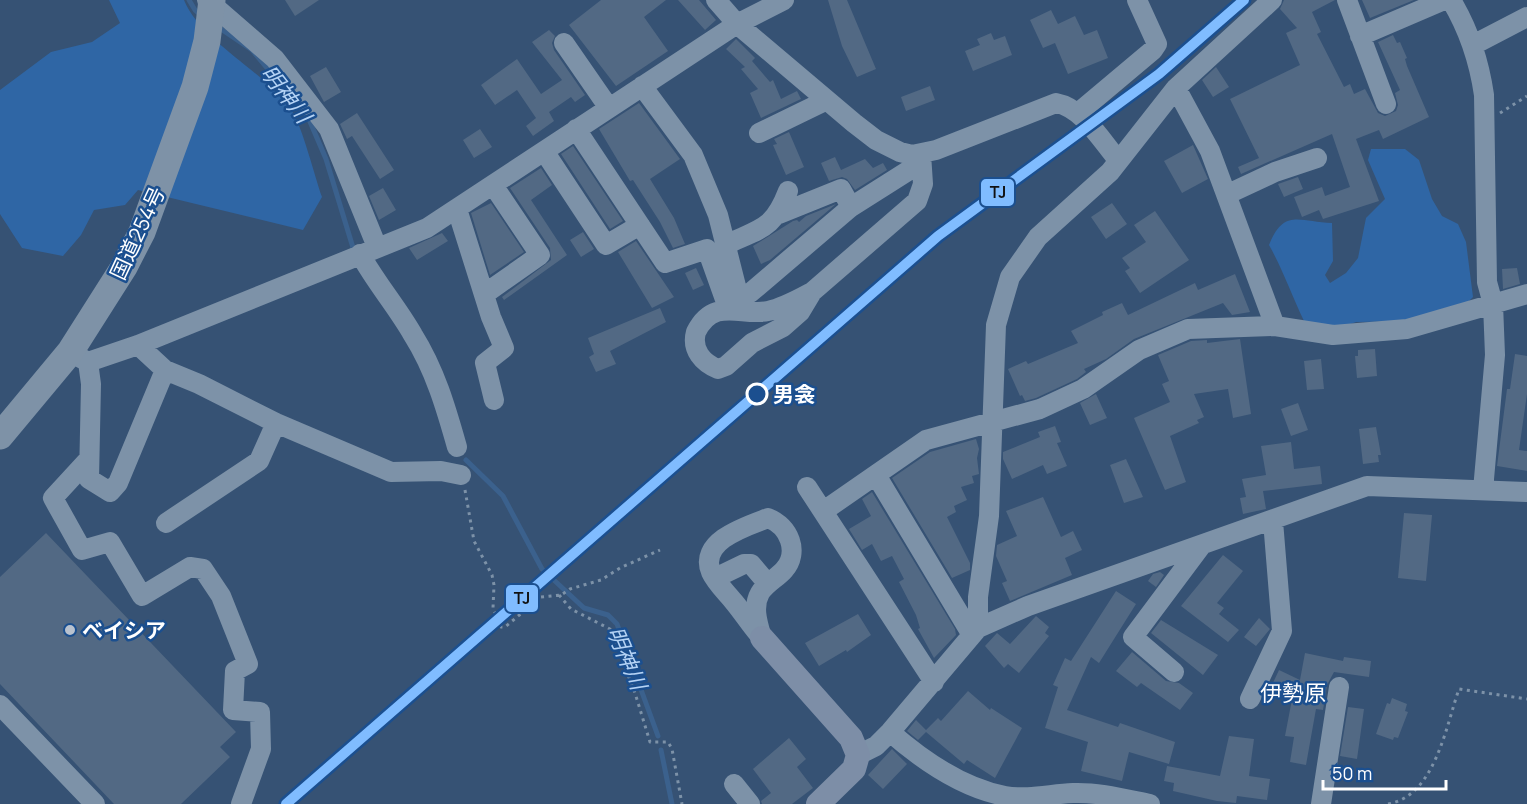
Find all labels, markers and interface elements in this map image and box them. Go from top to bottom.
water label: 明神川 [254,59,319,131]
line badge: TJ [980,178,1015,207]
text: TJ [990,181,1006,203]
street label: 国道254号 [103,182,171,284]
place label: 男衾 [773,380,815,408]
marker: 男衾 [746,383,768,405]
line badge: TJ [505,584,539,613]
text: TJ [514,587,530,609]
place label: ベイシア [82,616,166,644]
water label: 明神川 [600,622,654,696]
marker: ベイシア [63,623,77,637]
district label: 伊勢原 [1260,678,1326,708]
scale bar [1323,753,1446,791]
text: 50 m [1332,761,1372,785]

